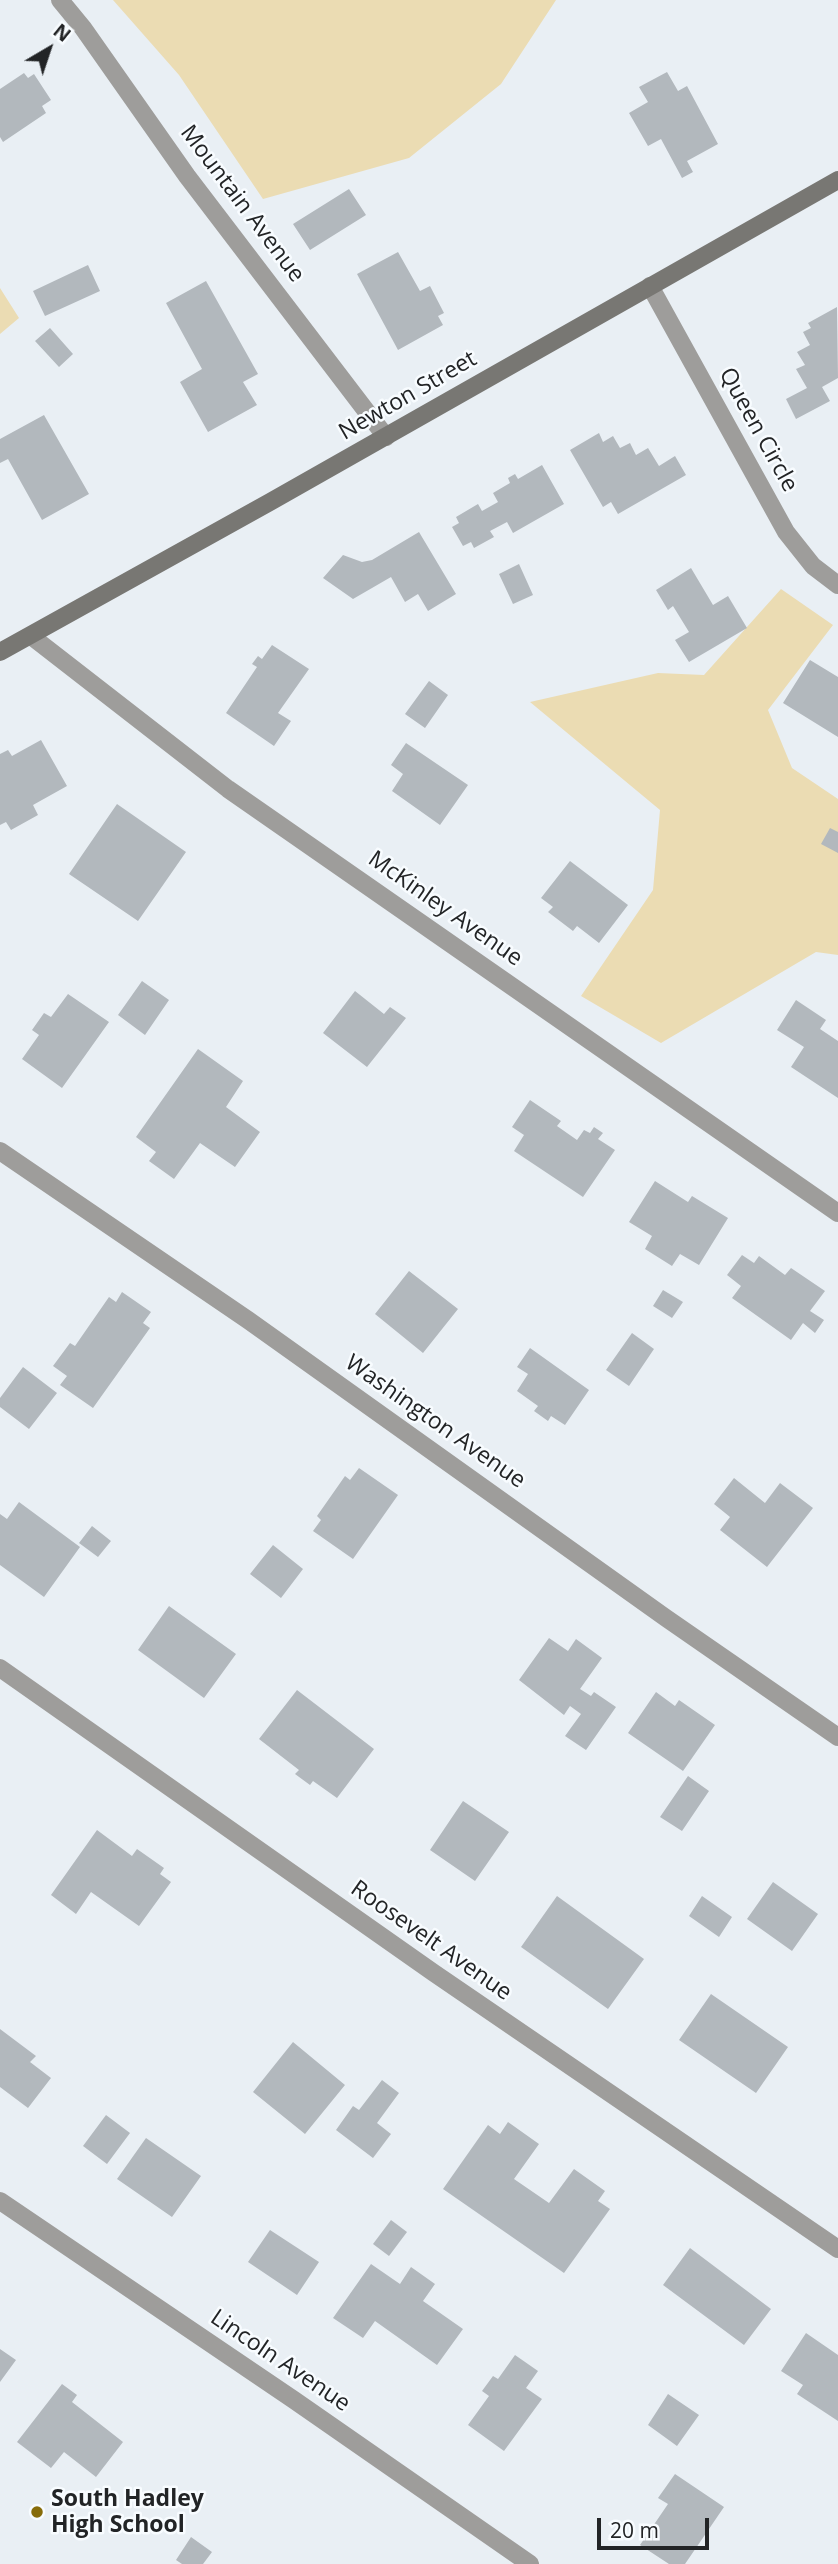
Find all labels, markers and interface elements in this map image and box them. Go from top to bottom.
north arrow [14,14,84,84]
text: N [48,18,76,48]
street label: Mountain Avenue [174,120,310,288]
street label: Newton Street [334,345,482,447]
street label: Queen Circle [713,363,803,497]
street label: McKinley Avenue [363,846,527,972]
street label: Washington Avenue [340,1349,530,1495]
street label: Roosevelt Avenue [345,1875,517,2007]
street label: Lincoln Avenue [205,2304,355,2418]
place label: South Hadley High School [51,2485,204,2539]
marker: South Hadley High School [29,2504,45,2520]
scale bar [600,2504,712,2548]
text: 20 m [610,2516,659,2544]

